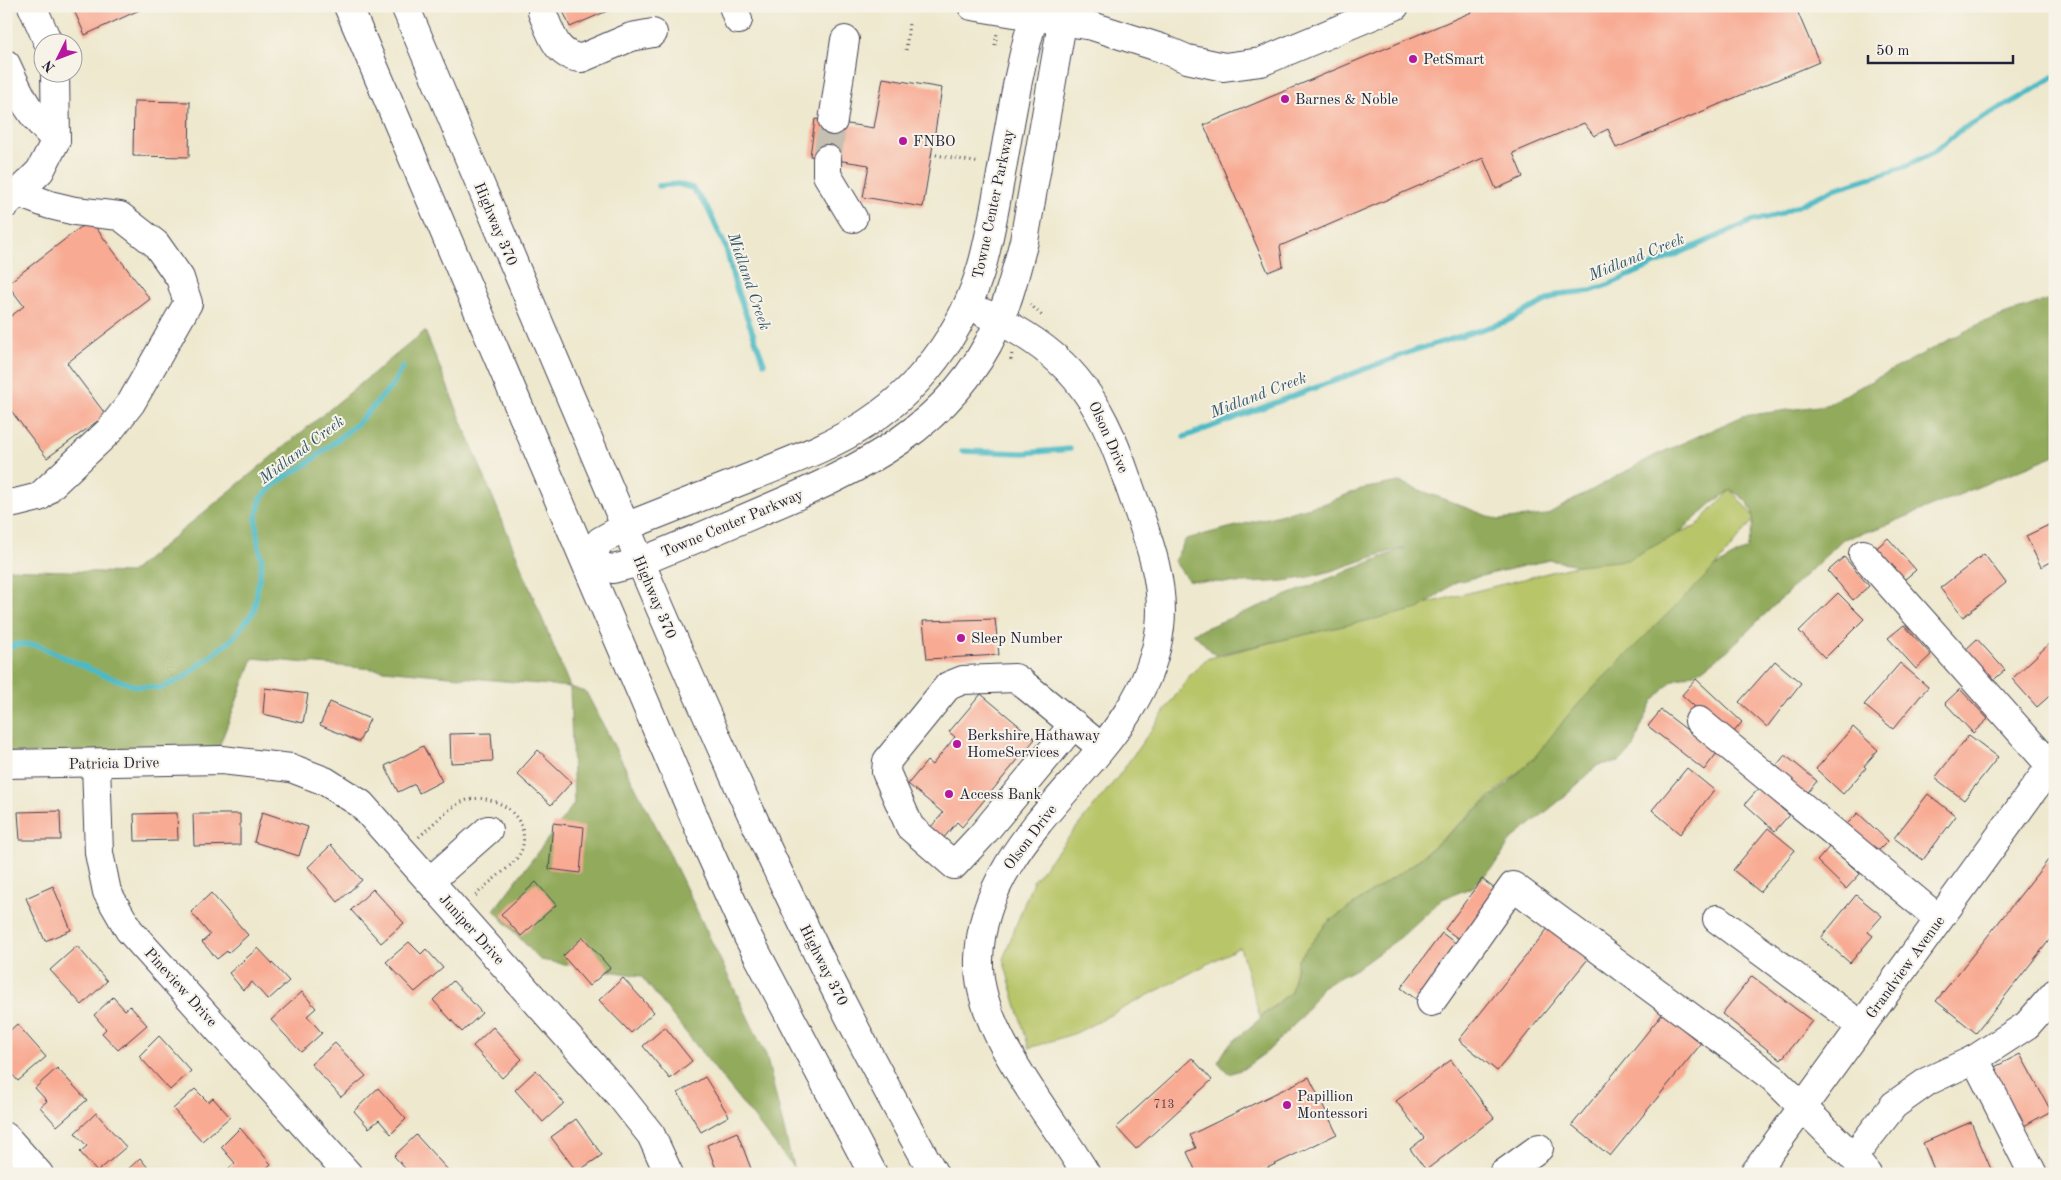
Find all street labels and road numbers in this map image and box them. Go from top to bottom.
street label: Towne Center Parkway [971,128,1018,280]
street label: Highway 370 [470,181,519,268]
street label: Olson Drive [1085,399,1130,476]
street label: Towne Center Parkway [659,488,806,561]
street label: Highway 370 [629,554,678,641]
street label: Patricia Drive [69,756,160,773]
street label: Olson Drive [1002,803,1060,873]
street label: Juniper Drive [435,892,506,968]
street label: Grandview Avenue [1864,914,1948,1022]
street label: Highway 370 [796,923,849,1009]
street label: Pineview Drive [141,946,219,1030]

